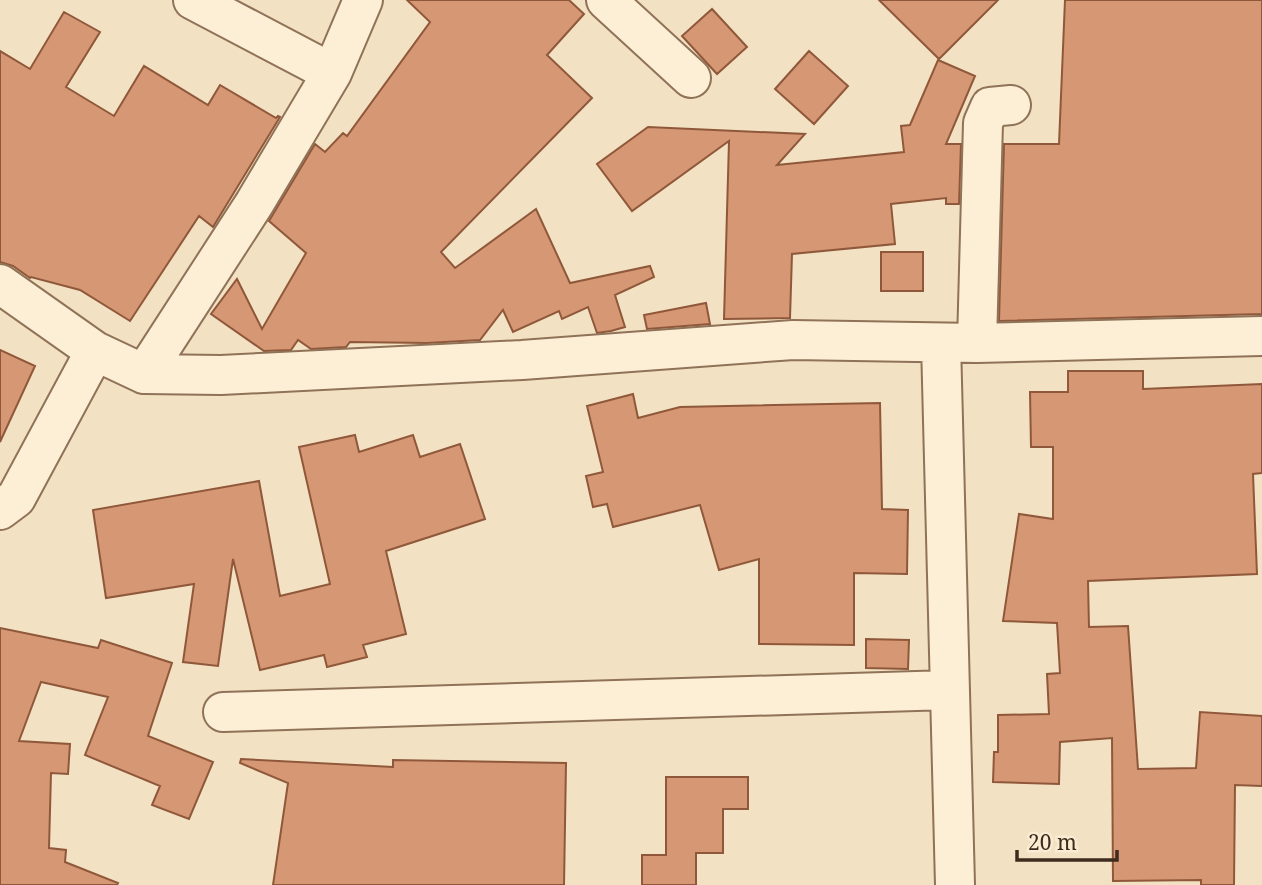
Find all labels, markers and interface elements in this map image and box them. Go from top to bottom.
scale bar [1017,818,1117,862]
text: 20 m [1028,828,1077,856]

